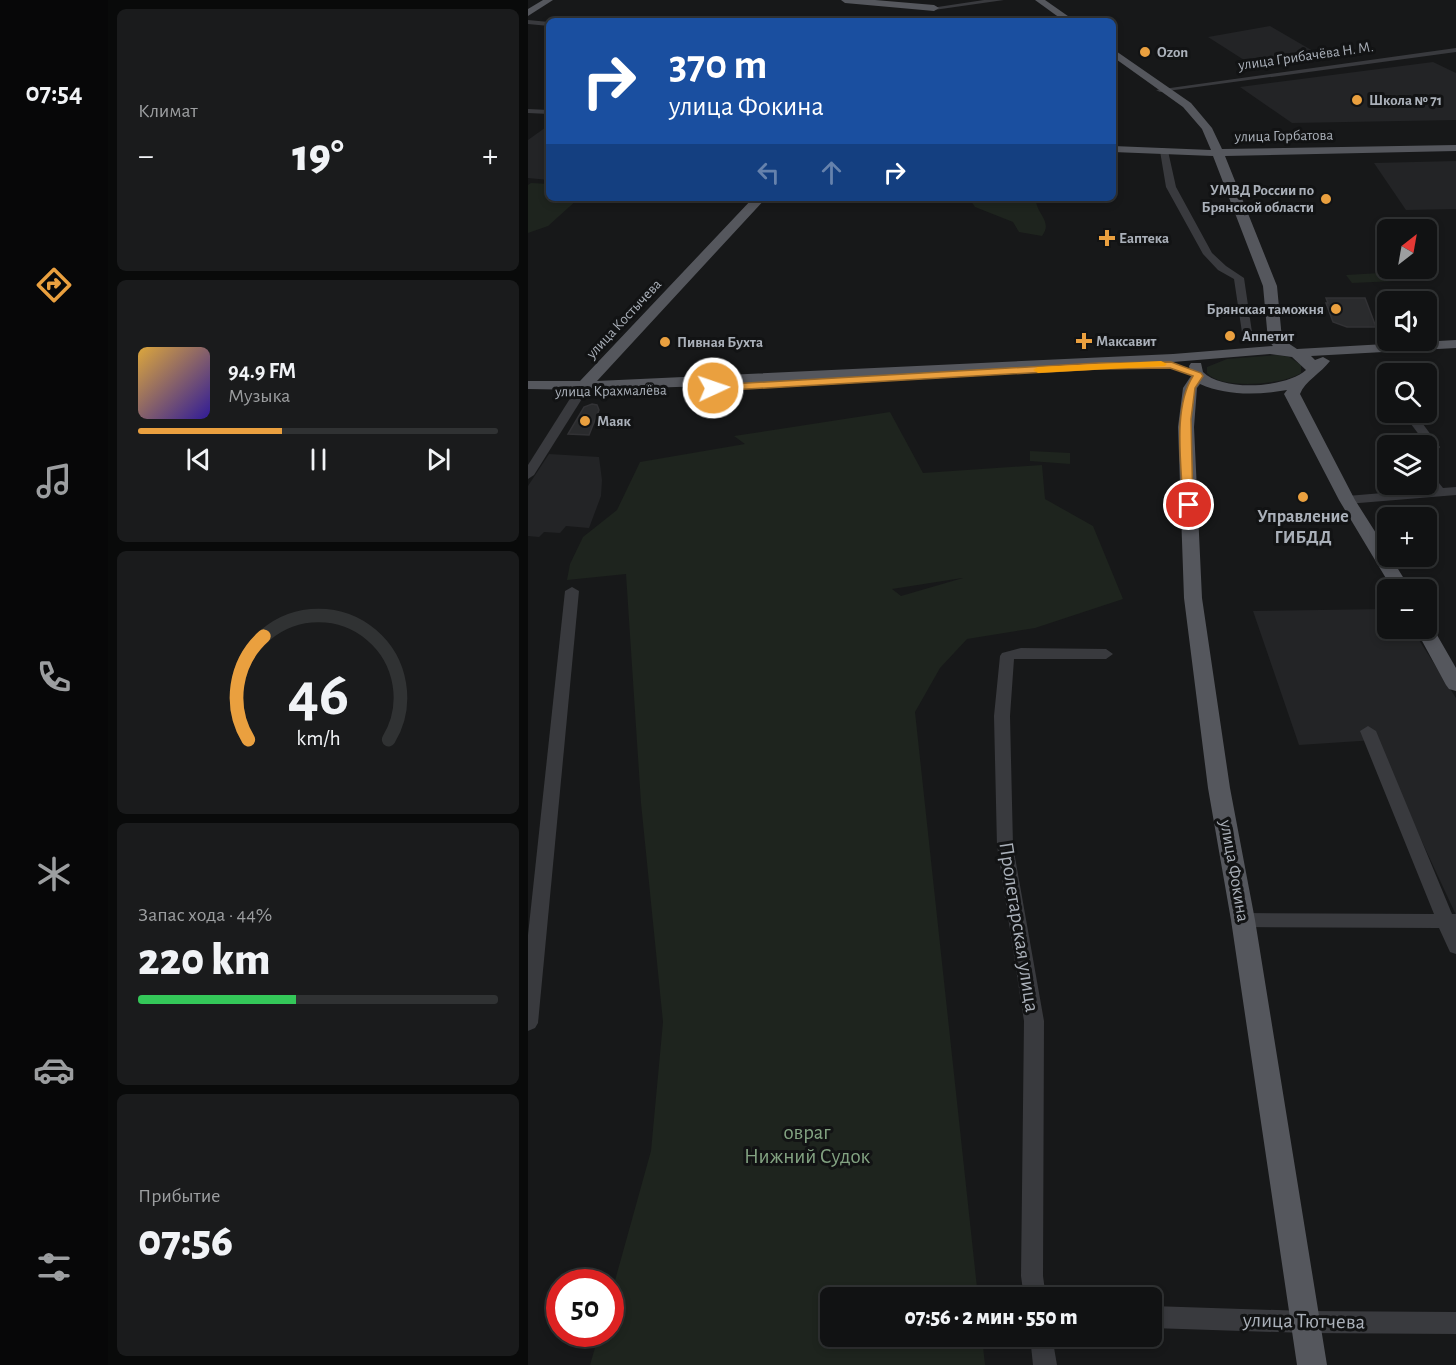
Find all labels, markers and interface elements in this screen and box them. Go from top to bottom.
street label: улица Грибачёва Н. М. [1236,39,1375,73]
icon: right [570,42,648,120]
text: 370 m [669,44,767,86]
marker: Ozon [1138,45,1152,59]
place label: Ozon [1157,45,1188,60]
text: 07:54 [25,79,83,106]
text: улица Фокина [669,93,824,120]
marker: Школа № 71 [1350,93,1364,107]
place label: Школа № 71 [1369,93,1442,108]
text: Климат [138,101,198,121]
street label: улица Горбатова [1234,128,1333,144]
text: 19° [292,134,344,179]
text: − [138,140,154,173]
text: + [482,140,498,173]
icon: left [752,156,785,189]
icon: ahead [815,156,848,189]
icon: right [878,156,911,189]
place label: УМВД России по Брянской области [1202,183,1314,215]
marker: УМВД России по Брянской области [1319,192,1333,206]
north arrow [1377,219,1437,279]
map controls [1377,219,1437,639]
marker: Еаптека [1100,231,1114,245]
place label: Еаптека [1119,231,1169,246]
icon: directions [33,264,75,306]
street label: улица Костычева [583,276,664,362]
button: sound [1377,291,1437,351]
place label: Брянская таможня [1206,302,1324,317]
marker: Брянская таможня [1329,302,1343,316]
marker: Аппетит [1223,329,1237,343]
place label: Аппетит [1242,329,1294,344]
marker: Максавит [1077,334,1091,348]
place label: Максавит [1096,334,1157,349]
marker: Пивная Бухта [658,335,672,349]
place label: Пивная Бухта [677,335,763,350]
position arrow [681,356,745,420]
text: 94.9 FM [228,360,296,382]
button: search [1377,363,1437,423]
street label: улица Крахмалёва [554,383,667,399]
text: Музыка [228,386,290,406]
marker: Маяк [578,414,592,428]
place label: Маяк [597,414,631,429]
button: layers [1377,435,1437,495]
icon: previous [182,443,215,476]
icon: pause [302,443,335,476]
icon: next [422,443,455,476]
icon: music [33,460,75,502]
pin [1163,479,1214,530]
icon: arrive [1172,488,1205,521]
marker: Управление ГИБДД [1296,490,1310,504]
button: + [1377,507,1437,567]
place label: Управление ГИБДД [1257,508,1349,547]
button: − [1377,579,1437,639]
icon: phone [33,656,75,698]
text: 46 [287,664,349,726]
text: km/h [296,728,340,749]
street label: улица Фокина [1216,818,1252,923]
street label: Пролетарская улица [995,840,1043,1014]
icon: climate [33,853,75,895]
text: Запас хода · 44% [138,905,272,925]
text: 220 km [138,938,270,983]
icon: car [33,1049,75,1091]
park label: овраг Нижний Судок [744,1122,870,1167]
text: Прибытие [138,1186,220,1206]
text: 07:56 [138,1219,233,1264]
icon: filters [33,1246,75,1288]
speed limit sign: 50 [546,1269,624,1347]
text: 07:56 · 2 мин · 550 m [904,1306,1078,1328]
street label: улица Тютчева [1242,1309,1366,1333]

